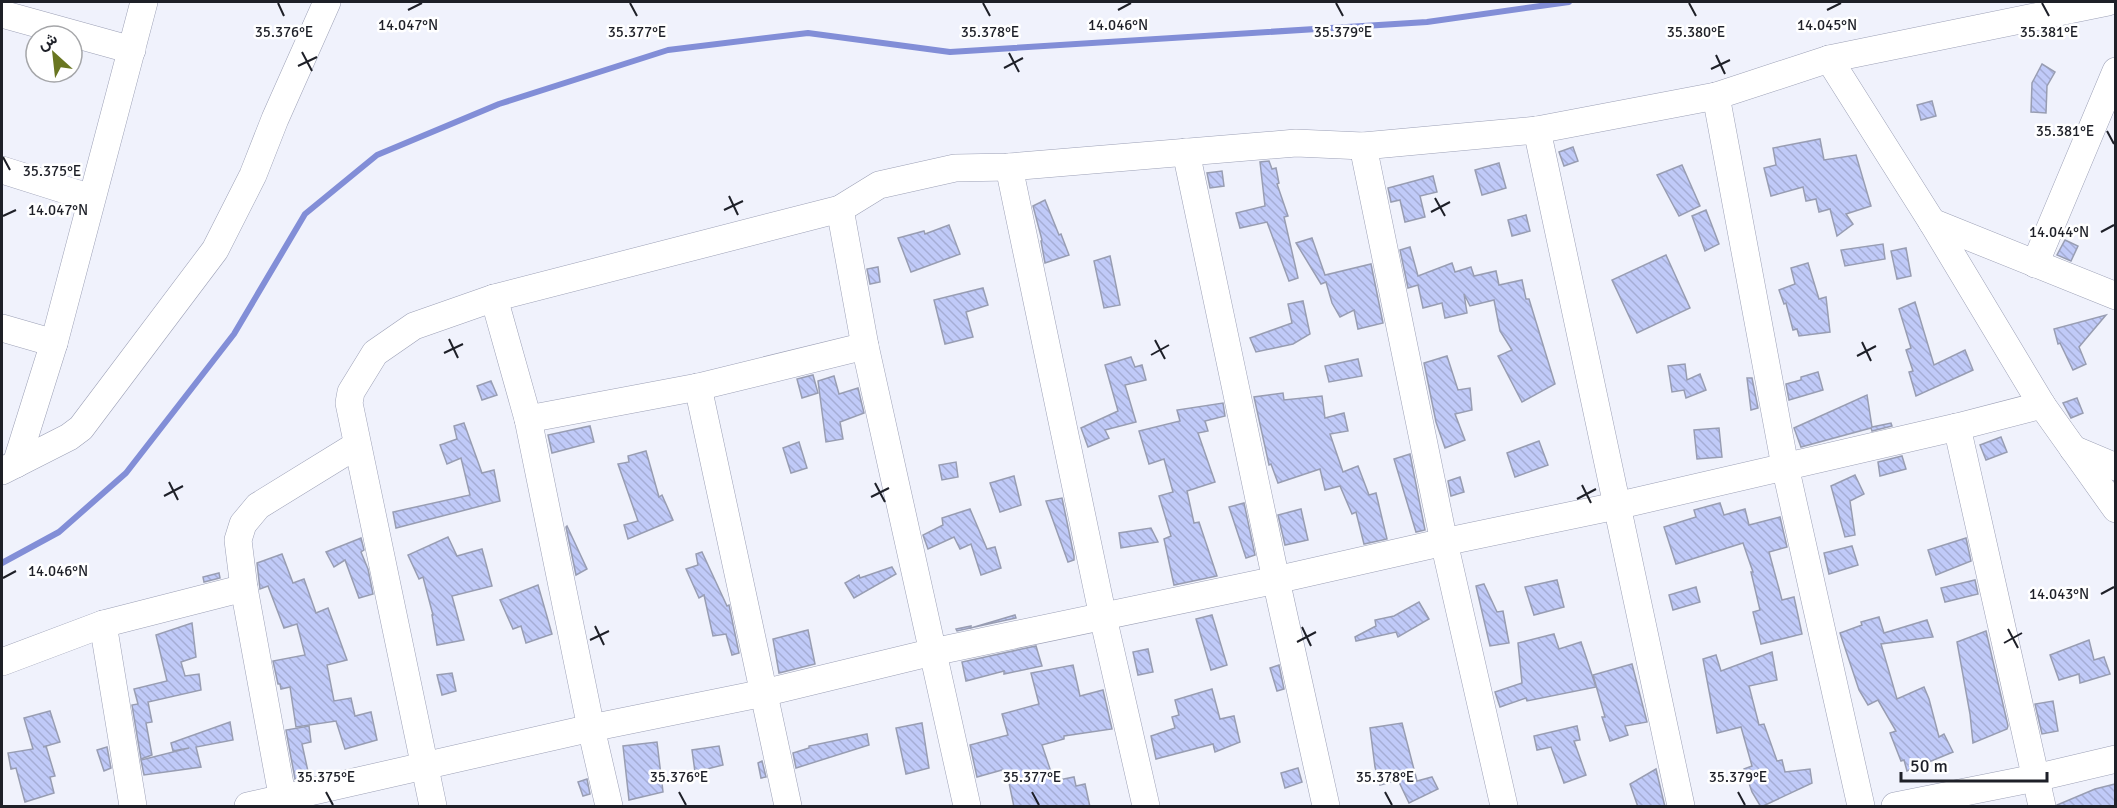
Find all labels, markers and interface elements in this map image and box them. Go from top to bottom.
text: 14.047°N [378,16,438,34]
text: 14.046°N [1088,16,1148,34]
text: 14.045°N [1797,16,1857,34]
text: 35.376°E [255,23,313,41]
text: 35.377°E [608,23,666,41]
text: 35.378°E [961,23,1019,41]
text: 35.379°E [1314,23,1372,41]
text: 35.380°E [1667,23,1725,41]
text: 35.381°E [2020,23,2078,41]
north arrow [24,24,84,84]
text: ش [35,28,61,55]
text: 35.381°E [2036,122,2094,140]
text: 35.375°E [23,162,81,180]
text: 14.047°N [28,201,88,219]
text: 14.044°N [2029,223,2089,241]
text: 14.046°N [28,562,88,580]
text: 14.043°N [2029,585,2089,603]
scale bar [1901,745,2046,783]
text: 50 m [1910,755,1948,777]
text: 35.375°E [297,768,355,786]
text: 35.376°E [650,768,708,786]
text: 35.377°E [1003,768,1061,786]
text: 35.378°E [1356,768,1414,786]
text: 35.379°E [1709,768,1767,786]

